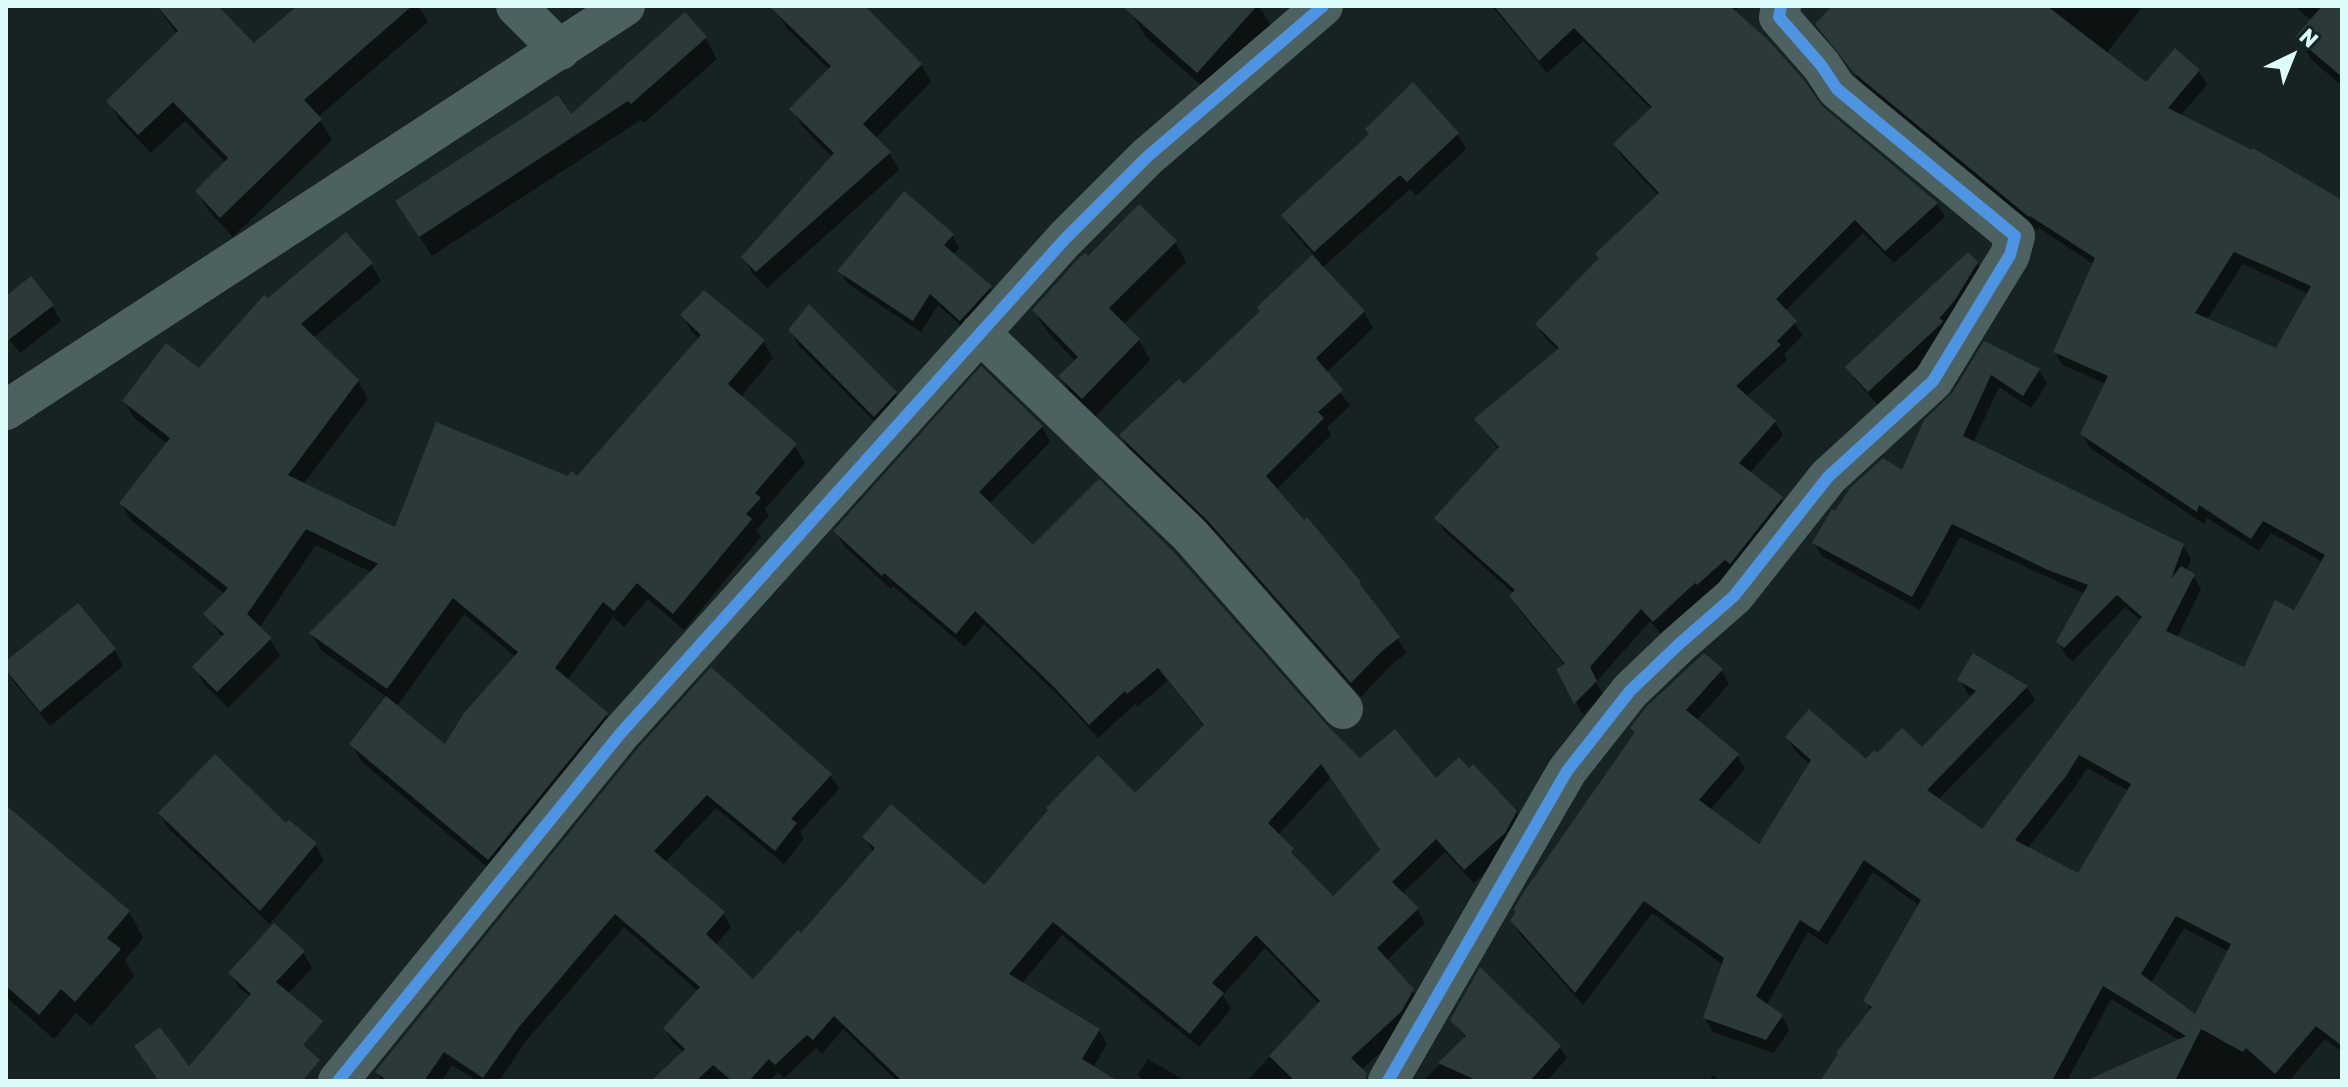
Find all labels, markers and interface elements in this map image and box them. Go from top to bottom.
north arrow [2252,16,2332,96]
text: N [2294,23,2324,53]

